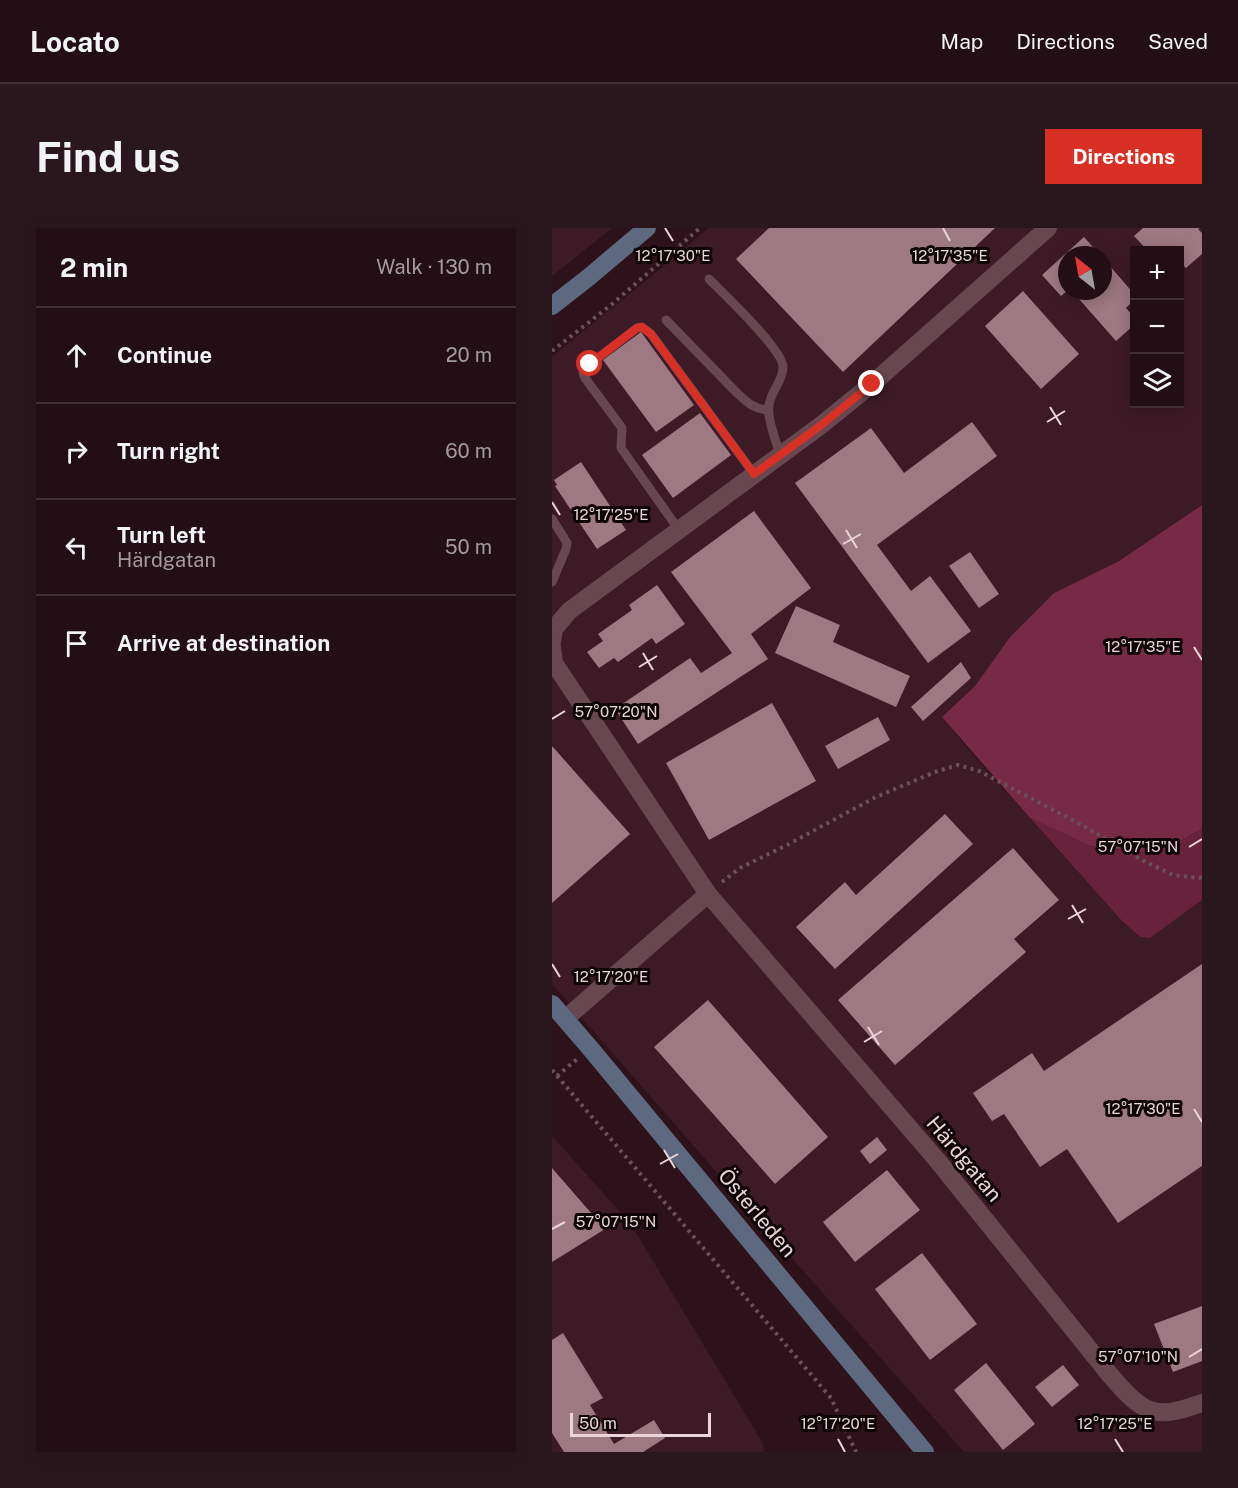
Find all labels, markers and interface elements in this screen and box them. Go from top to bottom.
text: Locato [30,25,120,58]
text: Map [941,29,983,54]
text: Directions [1016,29,1115,54]
text: Saved [1148,29,1208,54]
button: Directions [1045,129,1202,184]
text: Find us [36,132,180,181]
north arrow [1058,246,1112,300]
map controls [1130,246,1184,408]
button: + [1130,246,1184,300]
text: 12°17'30"E [635,247,711,264]
text: 12°17'35"E [912,247,988,264]
text: 2 min [60,252,128,283]
text: Walk · 130 m [376,255,492,279]
button: − [1130,300,1184,354]
icon: ahead [60,339,93,372]
text: Continue [117,342,212,368]
text: 20 m [446,343,492,367]
route start [576,350,602,376]
button: layers [1130,354,1184,408]
route end [858,370,884,396]
icon: right [60,435,93,468]
text: Turn right [117,438,220,464]
text: 60 m [445,439,492,463]
text: 12°17'25"E [573,506,649,523]
text: Turn left [117,522,206,548]
icon: left [60,531,93,564]
text: 50 m [445,535,492,559]
text: Härdgatan [117,548,216,572]
icon: arrive [60,627,93,660]
text: Arrive at destination [117,630,330,656]
text: 12°17'35"E [1105,638,1181,655]
text: 57°07'20"N [574,703,658,720]
text: 57°07'15"N [1098,838,1178,855]
text: 12°17'20"E [574,968,648,985]
text: 12°17'30"E [1105,1100,1181,1117]
street label: Härdgatan [921,1111,1007,1207]
street label: Österleden [713,1163,802,1262]
text: 57°07'15"N [576,1213,656,1230]
text: 57°07'10"N [1098,1348,1178,1365]
scale bar [570,1410,711,1438]
text: 50 m [579,1414,617,1433]
text: 12°17'20"E [801,1415,875,1432]
text: 12°17'25"E [1077,1415,1153,1432]

